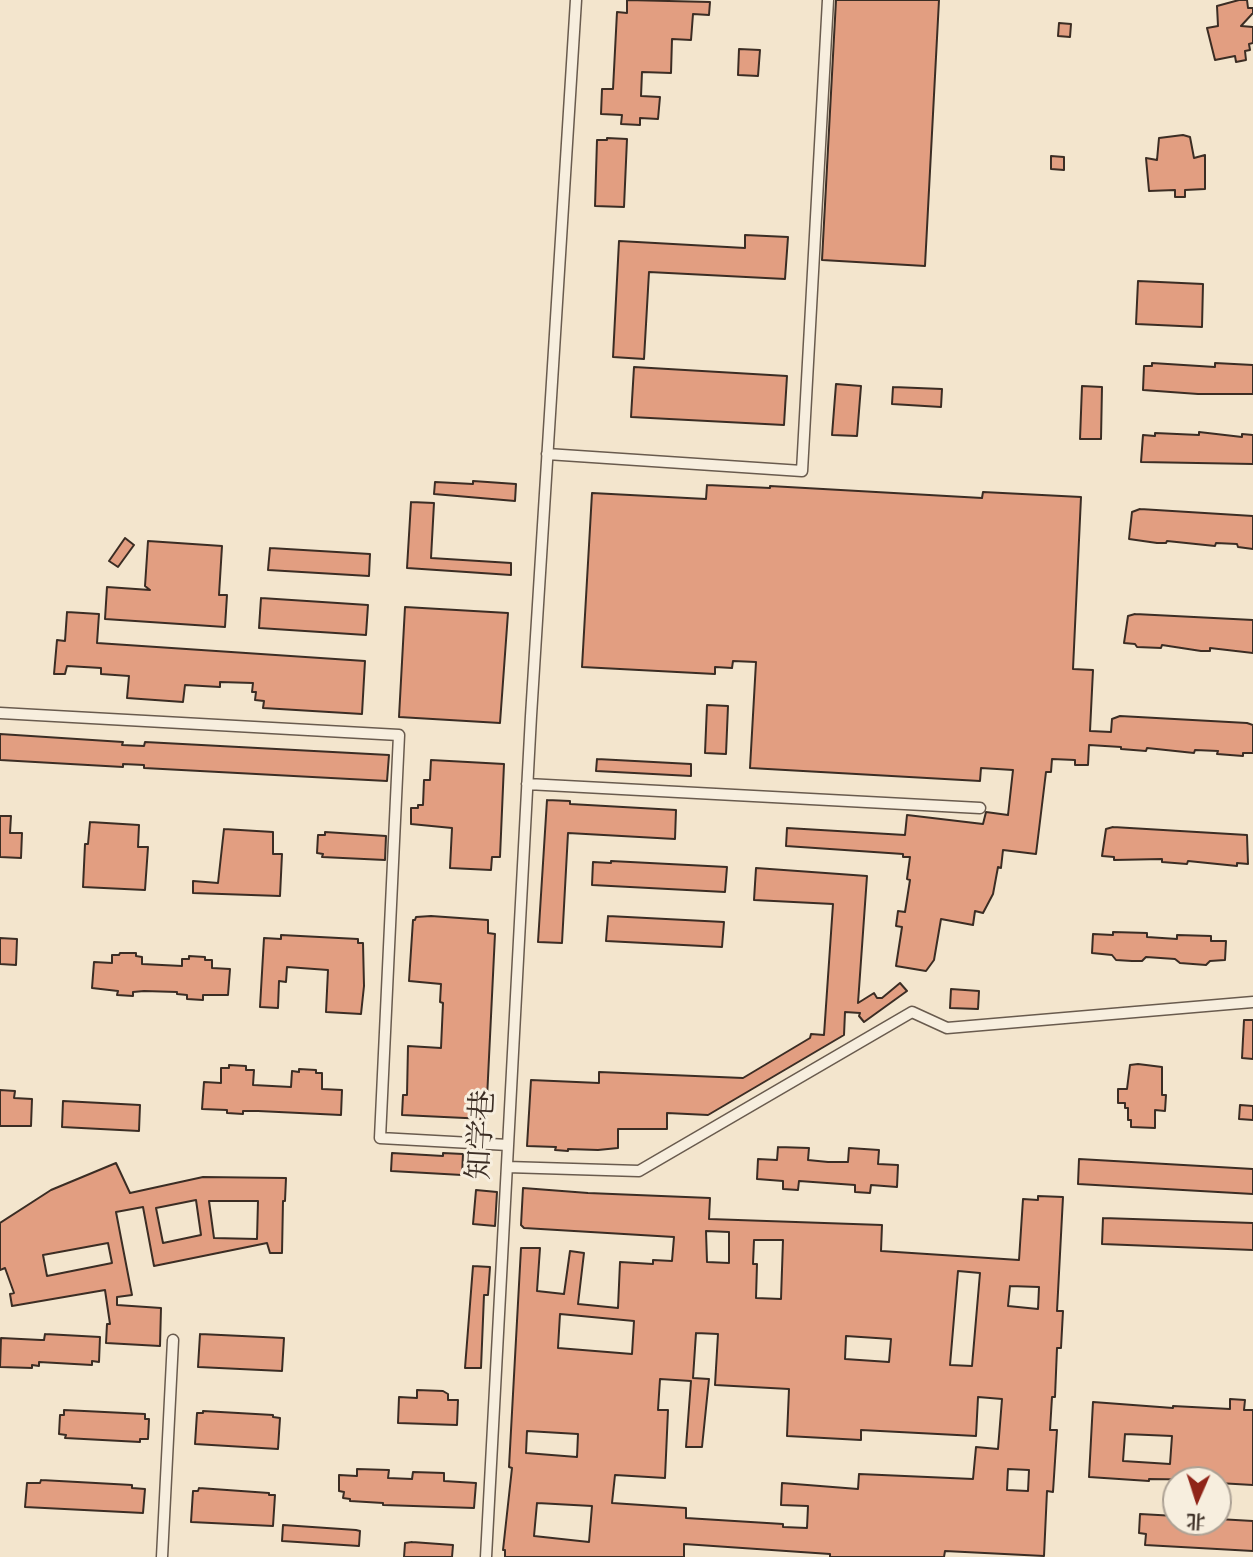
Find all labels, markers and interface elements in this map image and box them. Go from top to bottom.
street label: 知学巷 [464,1089,504,1181]
north arrow [1162,1466,1232,1536]
text: 北 [1186,1508,1206,1532]

